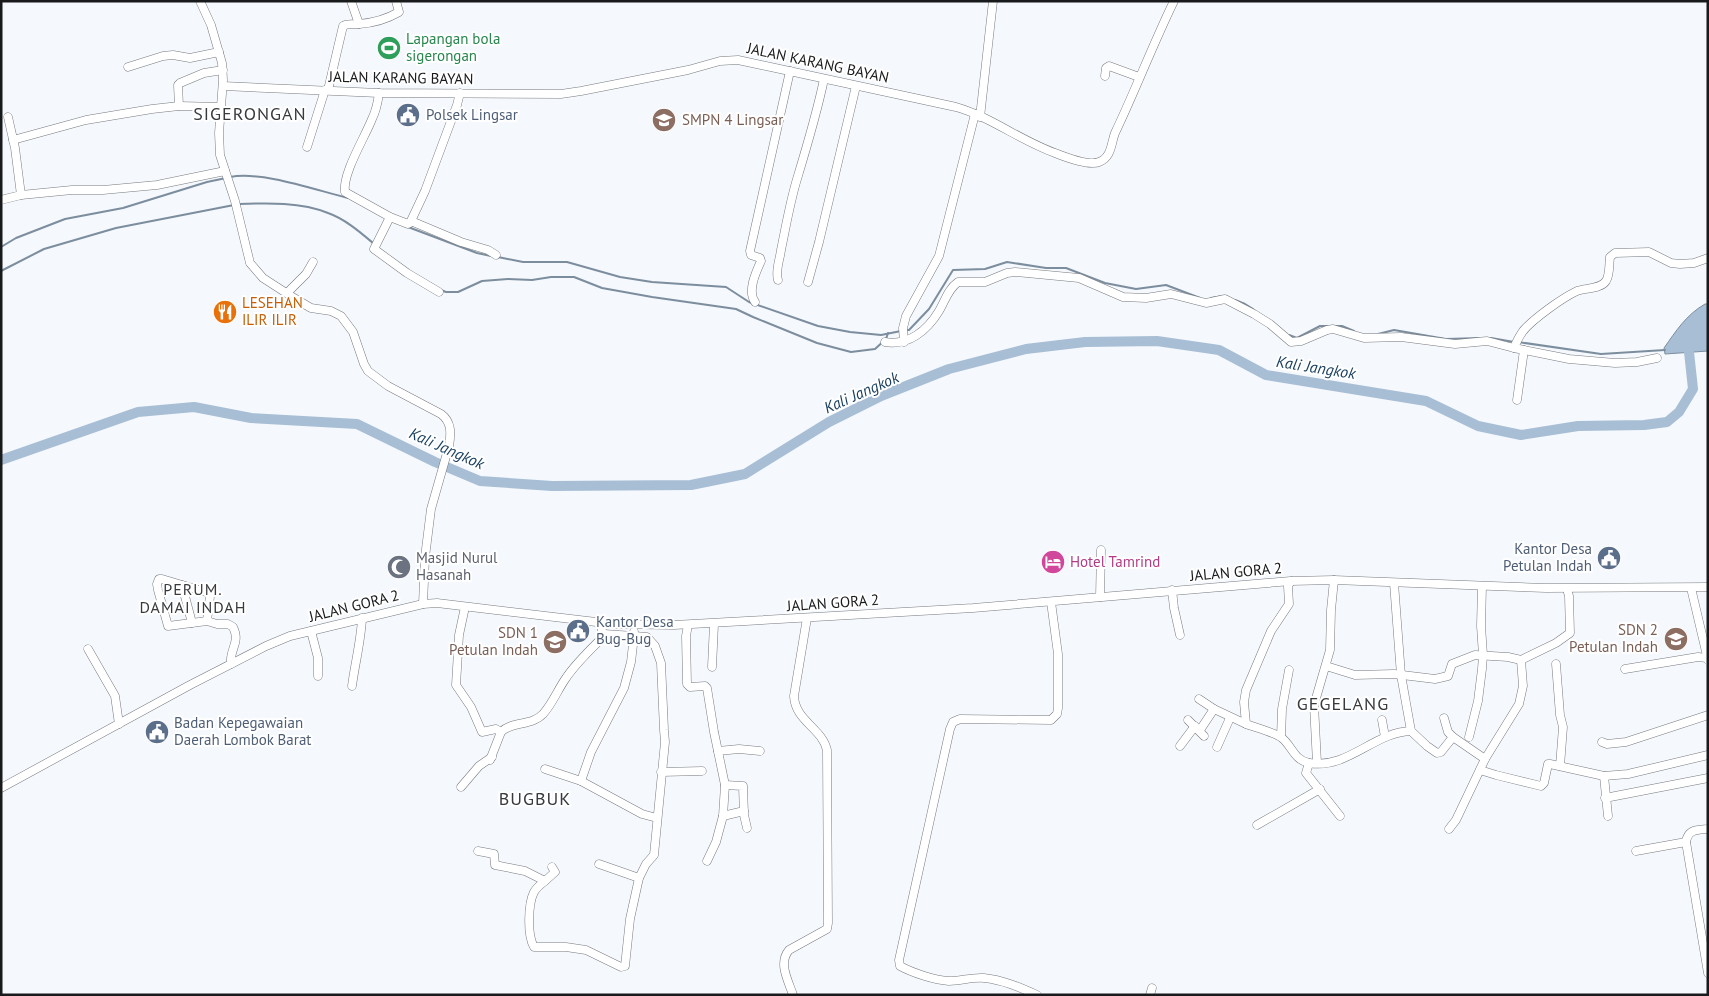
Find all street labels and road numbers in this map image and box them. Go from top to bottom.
street label: JALAN KARANG BAYAN [744,38,891,87]
street label: JALAN KARANG BAYAN [328,67,473,88]
street label: JALAN GORA 2 [1188,558,1283,585]
street label: JALAN GORA 2 [306,585,401,626]
street label: JALAN GORA 2 [785,590,880,615]

